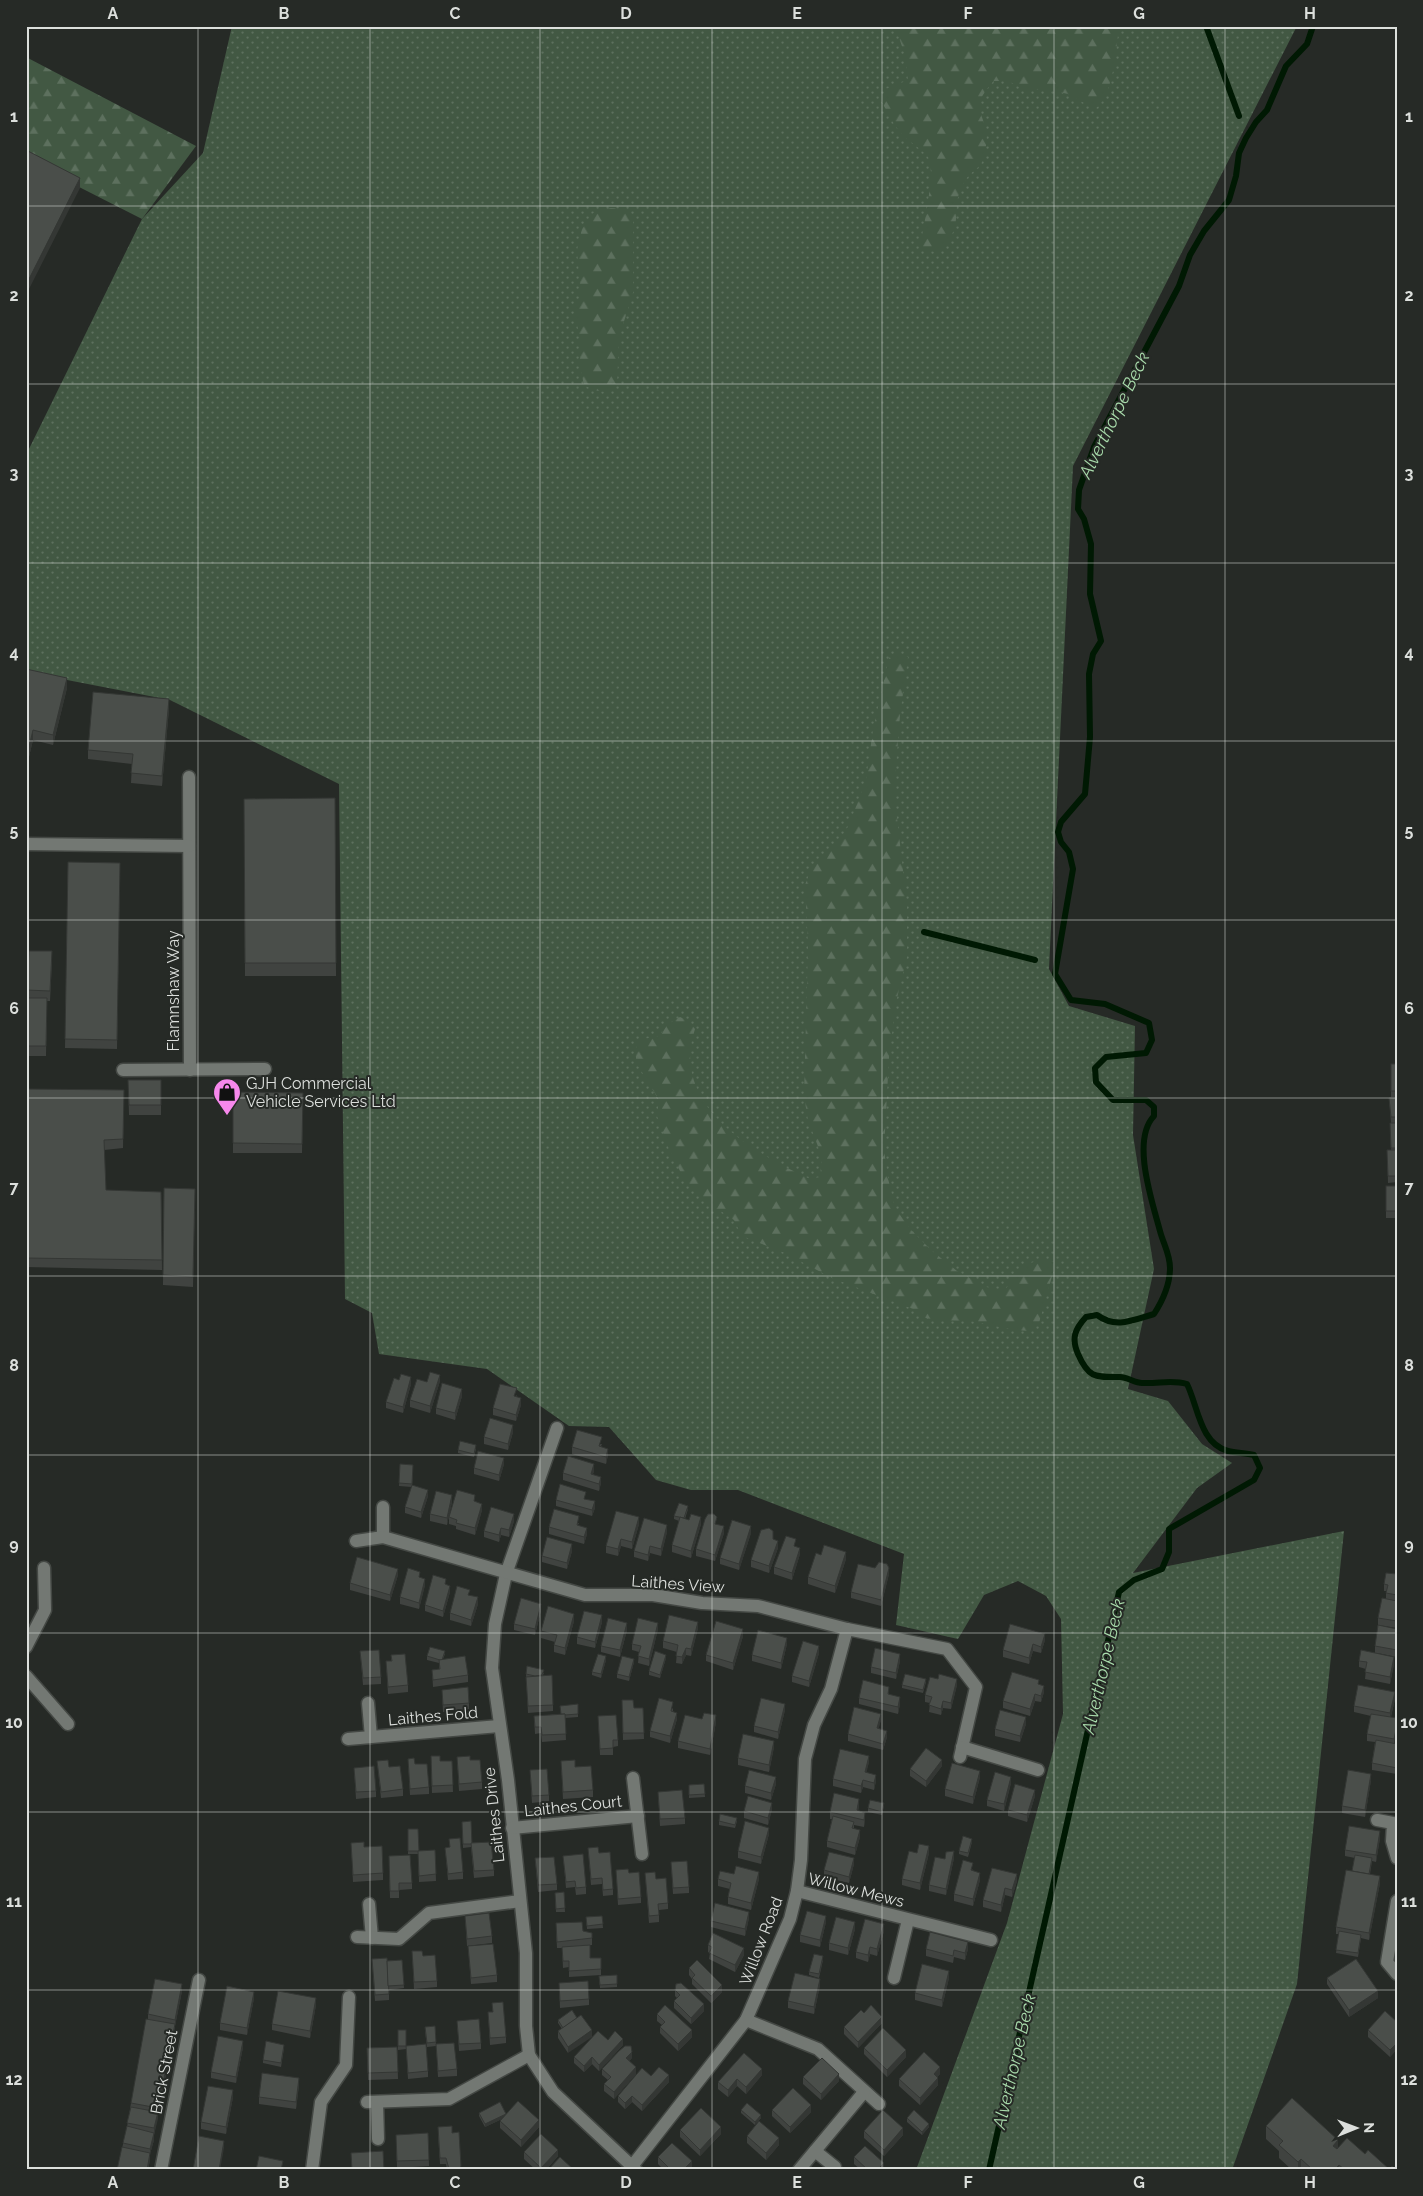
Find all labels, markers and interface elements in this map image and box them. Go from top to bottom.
text: A [108,4,119,23]
text: B [279,4,290,23]
text: C [450,4,461,23]
text: D [620,4,632,23]
text: E [792,4,802,23]
text: F [963,4,973,23]
text: G [1133,4,1145,23]
text: H [1304,4,1316,23]
text: 1 [10,107,18,126]
text: 1 [1405,107,1413,126]
text: 2 [9,286,19,305]
text: 2 [1404,286,1414,305]
water label: Alverthorpe Beck [1074,348,1154,482]
text: 3 [10,464,19,483]
text: 3 [1405,464,1414,483]
text: 4 [9,643,19,662]
text: 4 [1404,643,1414,662]
text: 5 [10,821,19,840]
text: 5 [1405,821,1414,840]
street label: Flamnshaw Way [164,930,183,1052]
text: 6 [9,999,19,1018]
text: 6 [1404,999,1414,1018]
place label: GJH Commercial Vehicle Services Ltd [246,1074,396,1111]
shop icon: GJH Commercial Vehicle Services Ltd [212,1077,242,1116]
text: 7 [10,1178,19,1197]
text: 7 [1405,1178,1414,1197]
text: 8 [9,1356,19,1375]
text: 8 [1404,1356,1414,1375]
text: 9 [9,1535,19,1554]
text: 9 [1404,1535,1414,1554]
street label: Laithes View [631,1571,725,1597]
water label: Alverthorpe Beck [1077,1596,1129,1737]
street label: Laithes Fold [387,1703,479,1729]
text: 10 [5,1713,23,1732]
text: 10 [1400,1713,1418,1732]
street label: Laithes Drive [480,1766,508,1864]
street label: Laithes Court [523,1791,624,1821]
street label: Willow Mews [806,1869,906,1911]
text: 11 [6,1892,22,1911]
text: 11 [1401,1892,1417,1911]
street label: Willow Road [735,1894,787,1988]
water label: Alverthorpe Beck [988,1991,1040,2132]
street label: Brick Street [147,2028,182,2116]
text: 12 [6,2070,22,2089]
text: 12 [1401,2070,1417,2089]
north arrow [1330,2104,1380,2154]
text: N [1361,2122,1377,2133]
text: A [108,2173,119,2192]
text: B [279,2173,290,2192]
text: C [450,2173,461,2192]
text: D [620,2173,632,2192]
text: E [792,2173,802,2192]
text: F [963,2173,973,2192]
text: G [1133,2173,1145,2192]
text: H [1304,2173,1316,2192]

